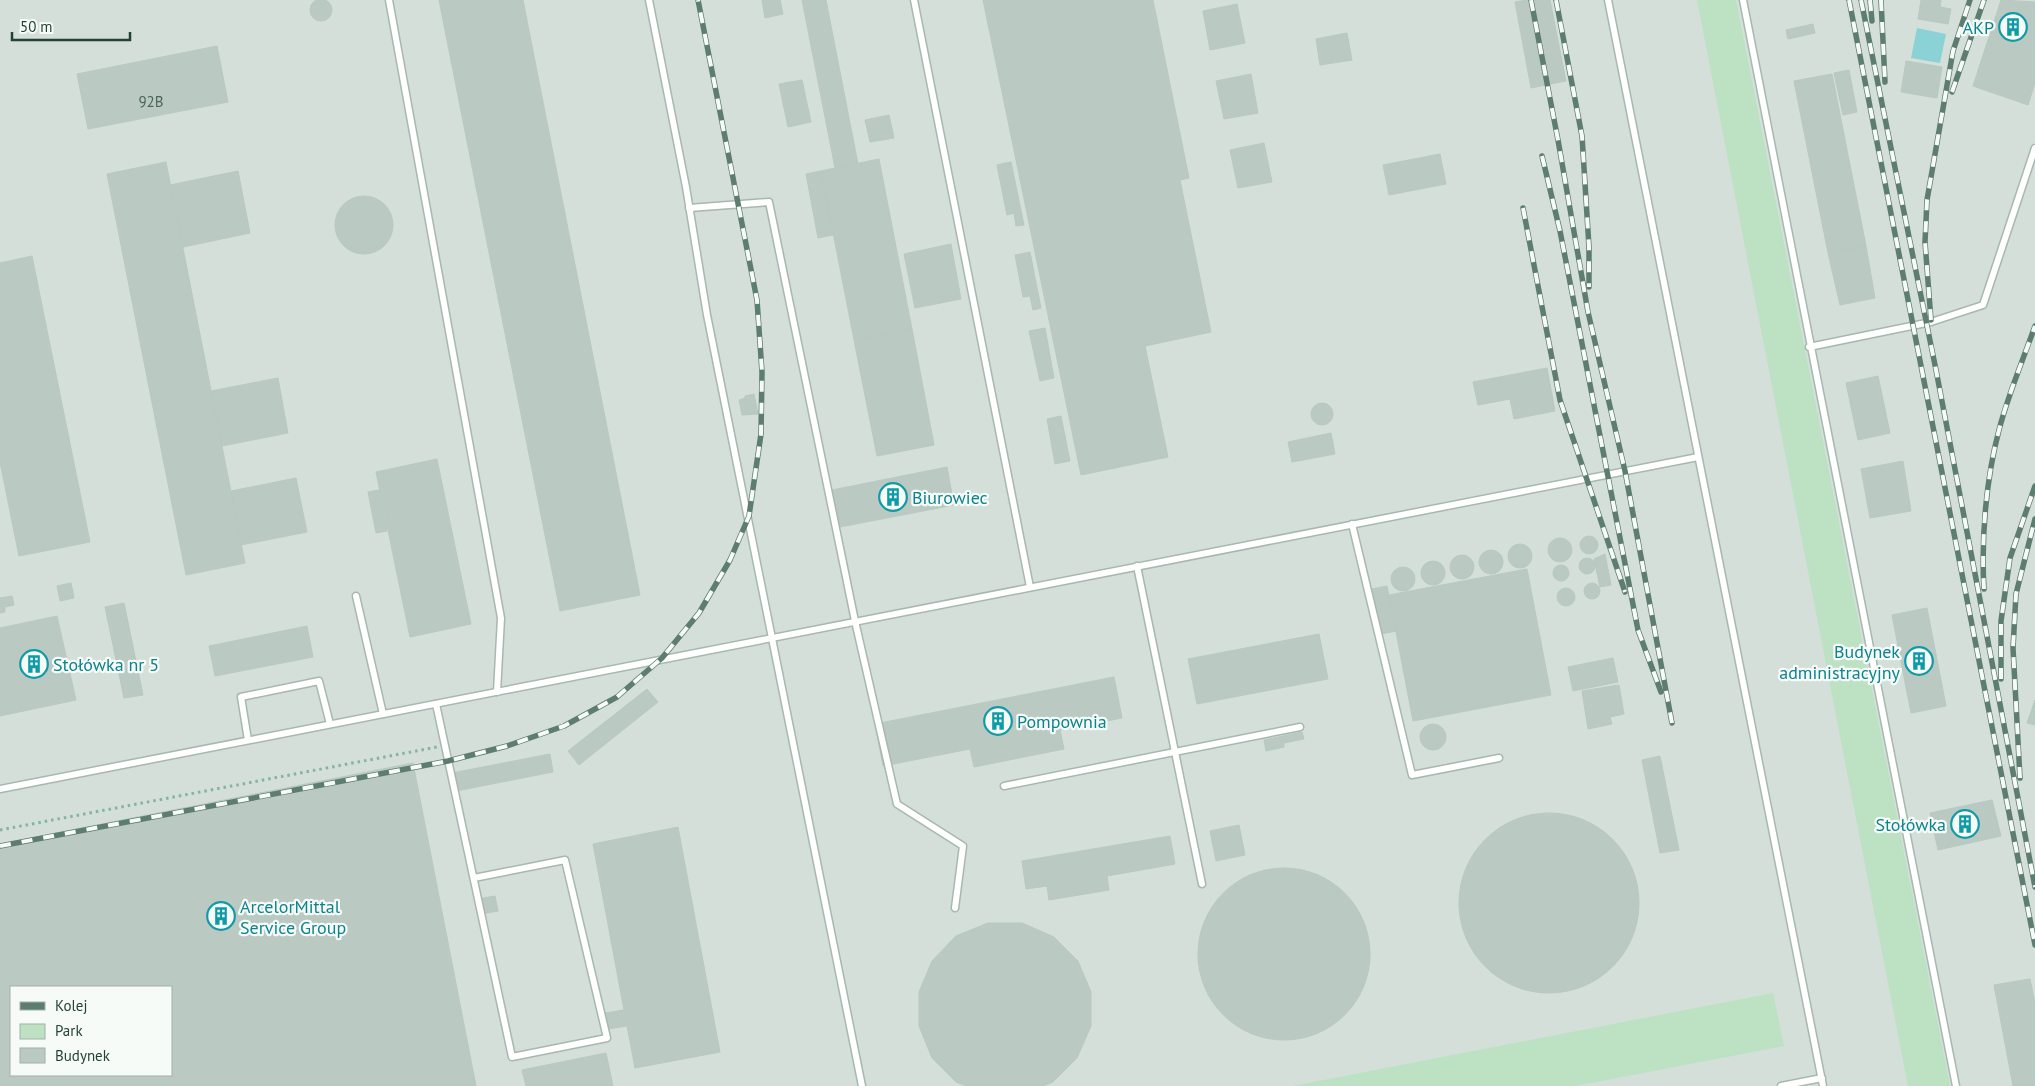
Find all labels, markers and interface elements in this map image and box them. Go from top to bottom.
scale bar [12,10,130,42]
building icon: AKP [1998,12,2028,42]
place label: AKP [1962,16,1994,39]
text: 50 m [20,17,53,36]
house number: 92B [138,92,164,111]
building icon: Biurowiec [878,482,908,512]
place label: Biurowiec [912,486,988,509]
place label: Budynek administracyjny [1779,640,1901,684]
building icon: Budynek administracyjny [1904,646,1934,676]
building icon: Stołówka nr 5 [19,649,49,679]
place label: Stołówka nr 5 [53,653,159,676]
building icon: Pompownia [983,706,1013,736]
place label: Pompownia [1017,710,1107,733]
building icon: Stołówka [1950,809,1980,839]
place label: Stołówka [1875,813,1946,836]
place label: ArcelorMittal Service Group [240,895,346,939]
building icon: ArcelorMittal Service Group [206,901,236,931]
legend [10,986,172,1076]
text: Kolej [55,996,87,1015]
text: Park [55,1021,83,1040]
text: Budynek [55,1046,111,1065]

